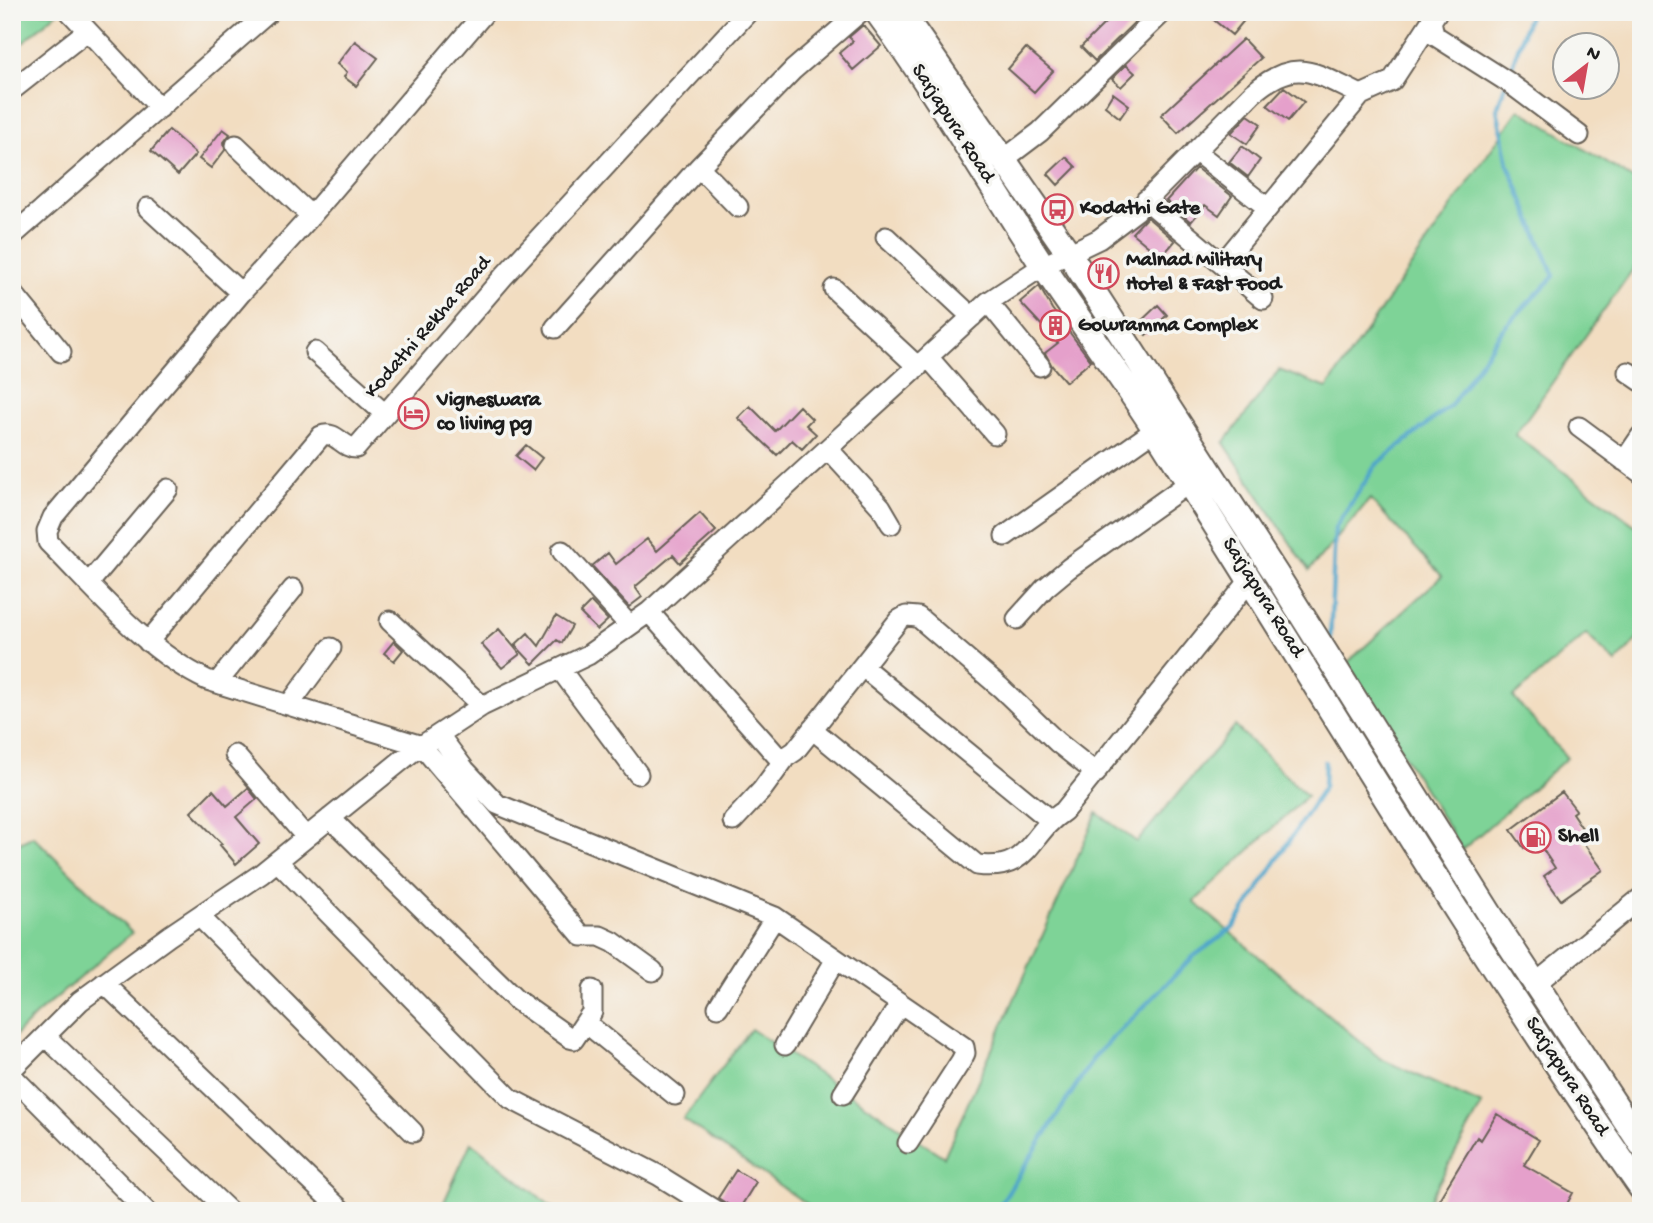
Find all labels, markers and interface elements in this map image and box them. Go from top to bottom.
north arrow [1552,32,1622,102]
text: N [1582,41,1604,67]
street label: Sarjapura Road [904,60,1001,190]
bus stop icon: Kodathi Gate [1040,192,1074,226]
place label: Kodathi Gate [1079,197,1201,222]
place label: Malnad Military Hotel & Fast Food [1126,249,1284,298]
street label: Kodathi Rekha Road [360,250,499,404]
restaurant icon: Malnad Military Hotel & Fast Food [1086,256,1120,290]
building icon: Gowramma Complex [1038,309,1072,343]
place label: Gowramma Complex [1078,314,1259,339]
place label: Vigneswara co living pg [436,389,542,438]
hotel icon: Vigneswara co living pg [397,396,431,430]
street label: Sarjapura Road [1215,533,1310,664]
fuel station icon: Shell [1518,820,1552,854]
place label: Shell [1558,825,1599,850]
street label: Sarjapura Road [1518,1013,1615,1143]

